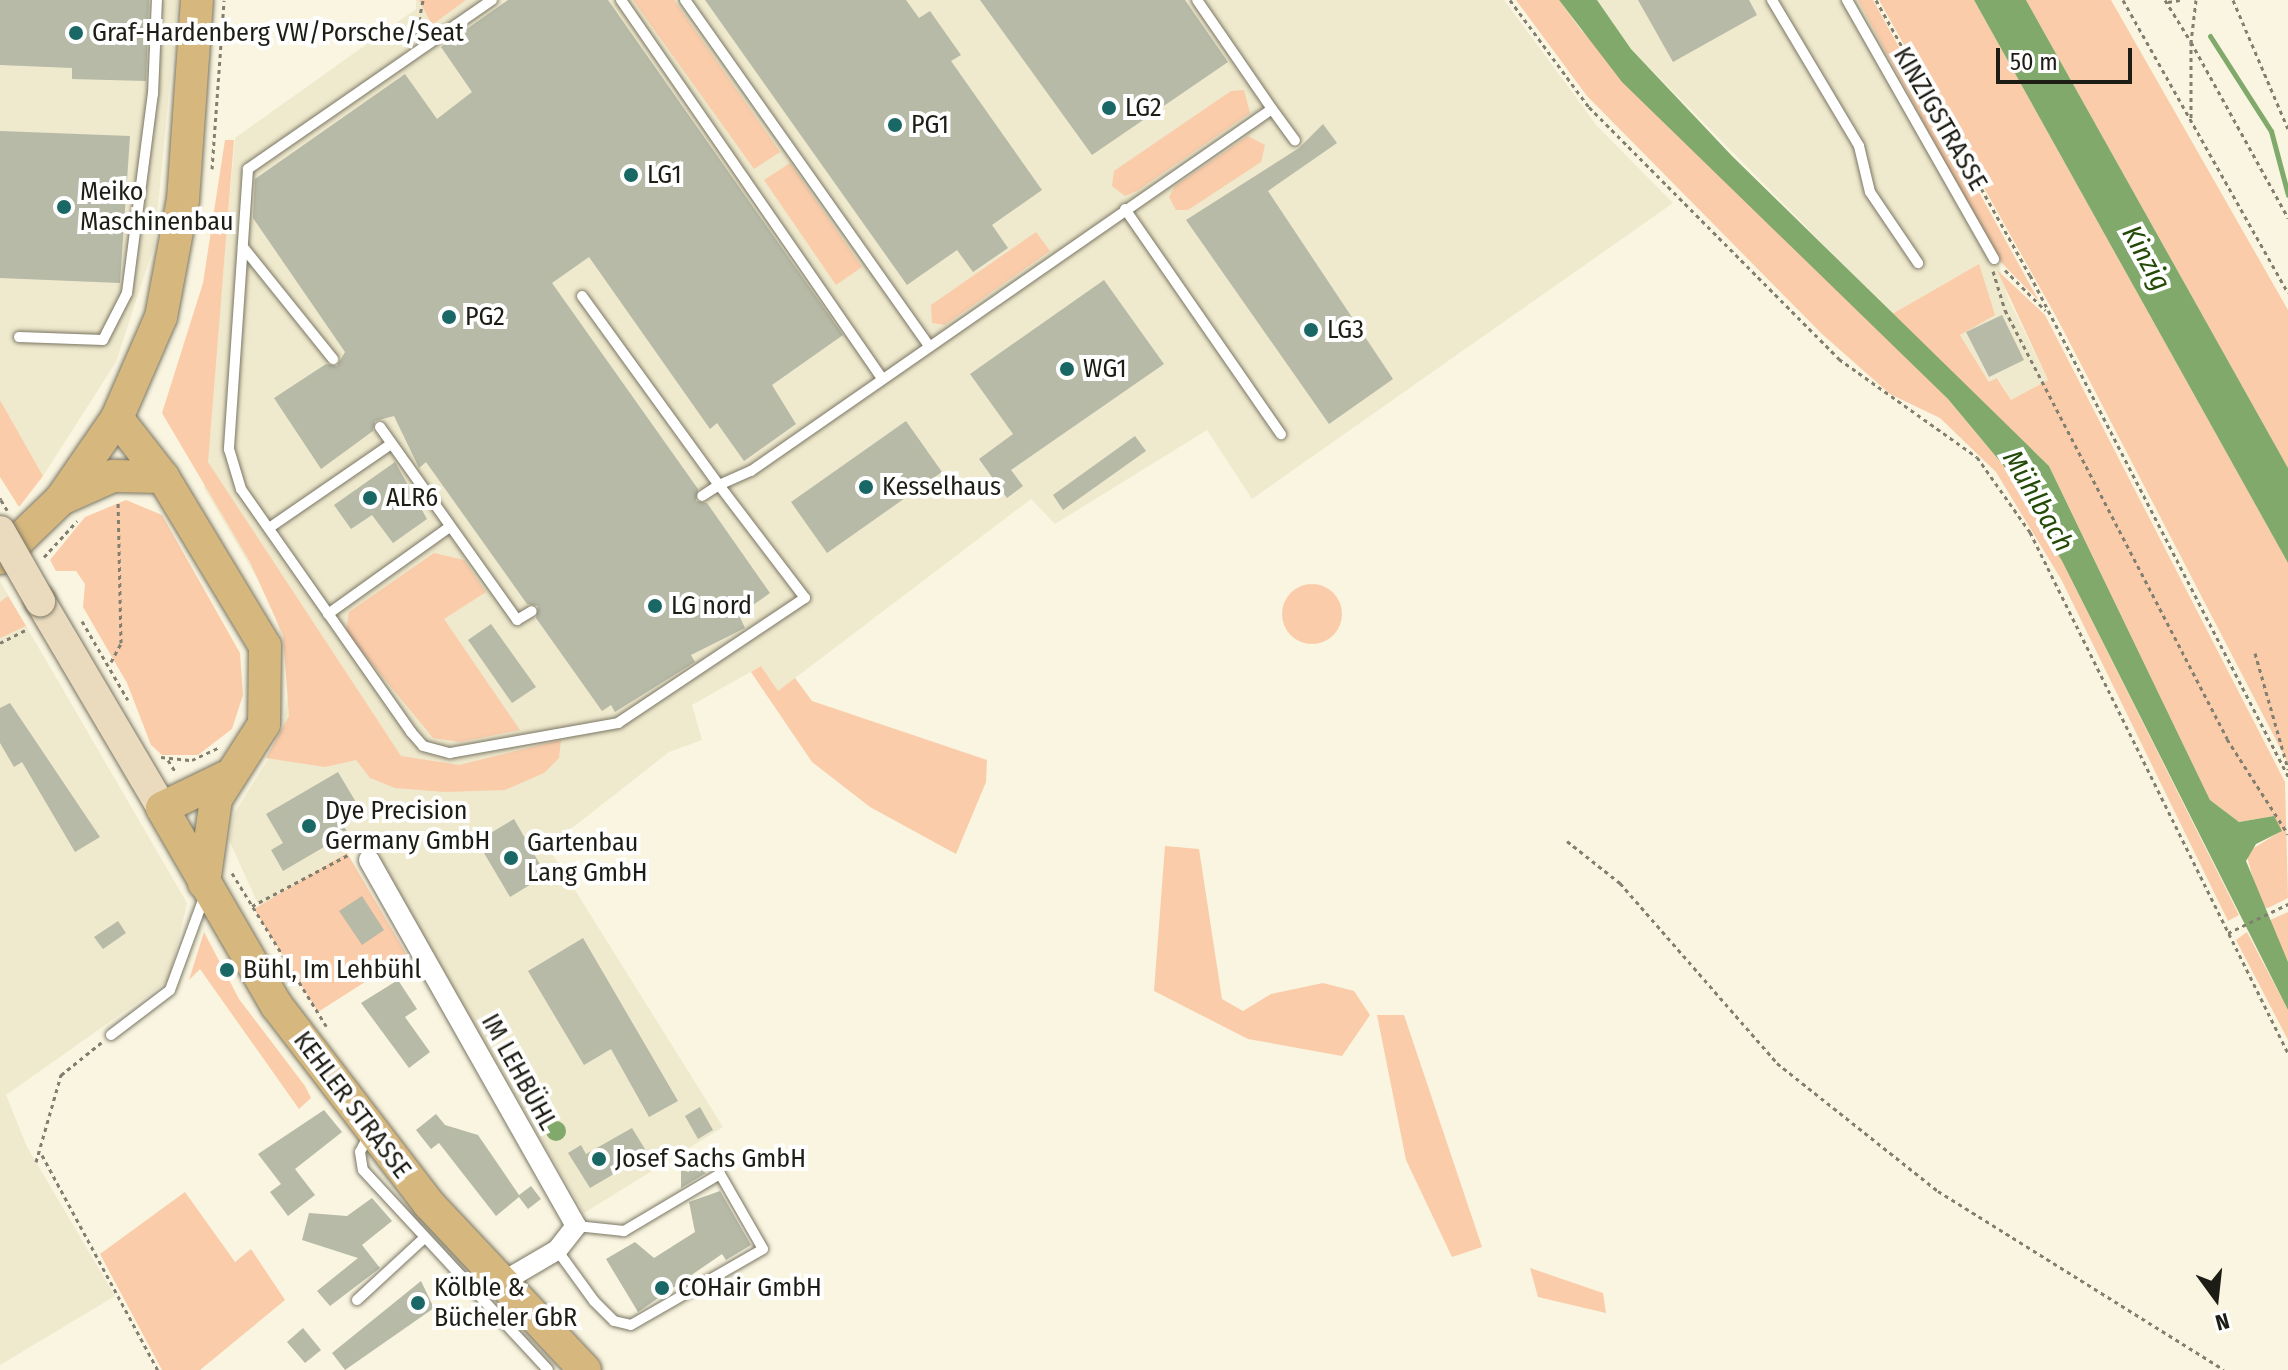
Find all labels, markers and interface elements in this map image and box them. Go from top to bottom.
place label: Graf-Hardenberg VW/Porsche/Seat [92,17,464,49]
marker: Graf-Hardenberg VW/Porsche/Seat [67,24,85,42]
scale bar [2000,32,2136,82]
street label: KINZIGSTRASSE [1886,42,1994,196]
text: 50 m [2010,48,2058,76]
place label: LG2 [1125,92,1161,124]
marker: LG2 [1100,99,1118,117]
place label: PG1 [911,109,949,141]
marker: PG1 [886,116,904,134]
place label: LG1 [647,159,682,191]
marker: LG1 [622,166,640,184]
place label: Meiko Maschinenbau [80,176,234,238]
marker: Meiko Maschinenbau [55,198,73,216]
water label: Kinzig [2115,220,2177,296]
place label: PG2 [465,301,505,333]
marker: PG2 [440,308,458,326]
place label: LG3 [1327,314,1364,346]
marker: LG3 [1302,321,1320,339]
place label: WG1 [1083,353,1127,385]
marker: WG1 [1058,360,1076,378]
water label: Mühlbach [1995,444,2081,558]
place label: Kesselhaus [882,471,1001,503]
marker: Kesselhaus [857,478,875,496]
place label: ALR6 [386,482,438,514]
marker: ALR6 [361,489,379,507]
place label: LG nord [671,590,752,622]
marker: LG nord [646,597,664,615]
place label: Dye Precision Germany GmbH [325,795,490,856]
marker: Dye Precision Germany GmbH [300,817,318,835]
place label: Gartenbau Lang GmbH [527,827,648,888]
marker: Gartenbau Lang GmbH [502,849,520,867]
place label: Bühl, Im Lehbühl [243,954,421,986]
marker: Bühl, Im Lehbühl [218,961,236,979]
street label: IM LEHBÜHL [474,1009,564,1135]
street label: KEHLER STRASSE [287,1026,417,1184]
place label: Josef Sachs GmbH [615,1143,806,1175]
marker: Josef Sachs GmbH [590,1150,608,1168]
north arrow [2176,1258,2256,1338]
place label: Kölble & Bücheler GbR [434,1272,577,1334]
place label: COHair GmbH [678,1272,822,1304]
marker: COHair GmbH [653,1279,671,1297]
marker: Kölble & Bücheler GbR [409,1294,427,1312]
text: N [2212,1307,2232,1336]

